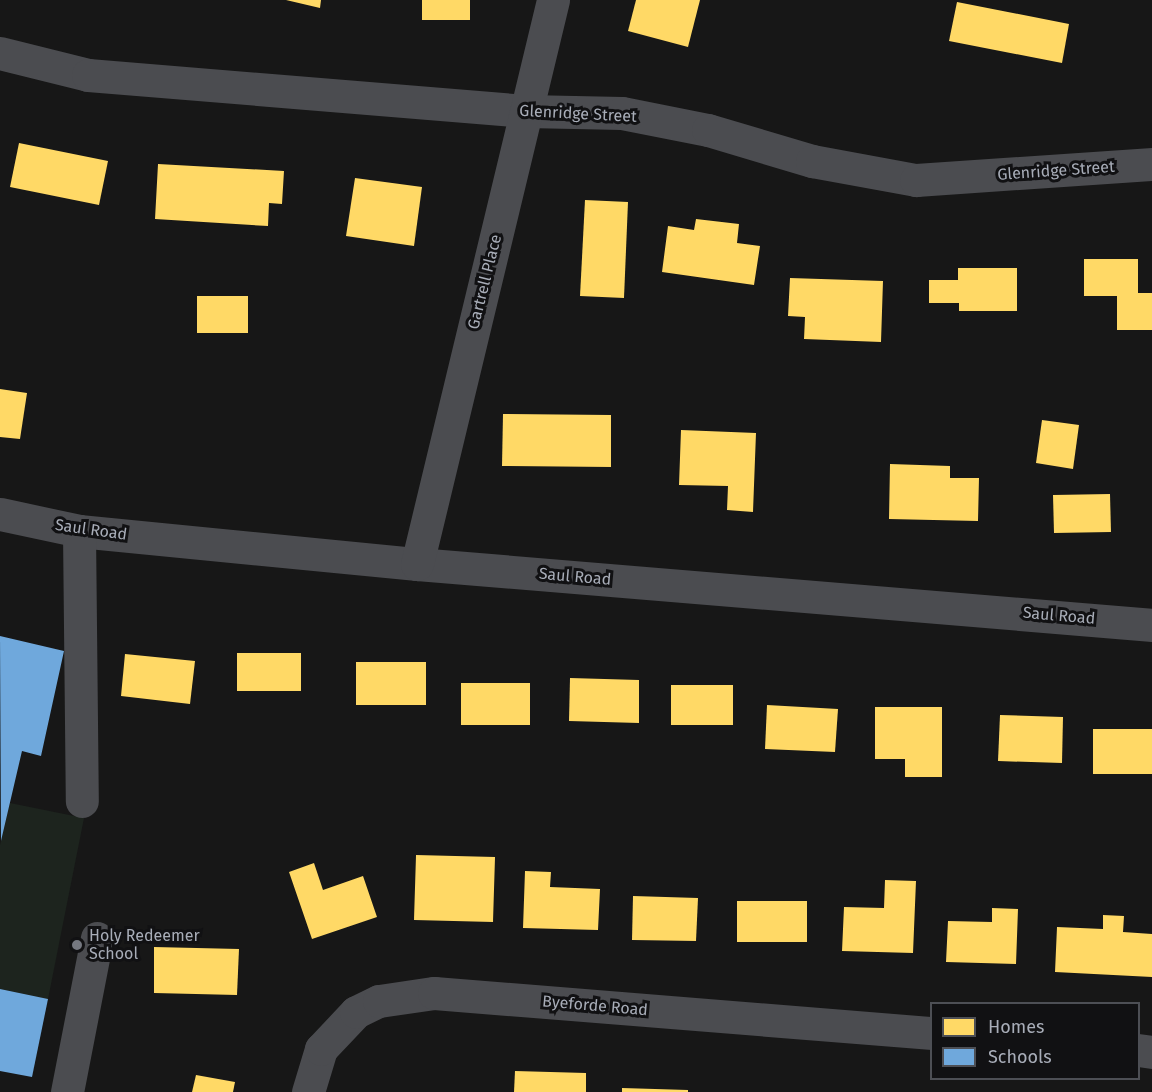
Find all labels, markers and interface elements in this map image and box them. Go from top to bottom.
street label: Glenridge Street [519,101,637,127]
street label: Glenridge Street [997,157,1115,185]
street label: Gartrell Place [464,232,506,332]
street label: Saul Road [54,515,128,545]
street label: Saul Road [538,564,612,590]
street label: Saul Road [1022,603,1096,629]
place label: Holy Redeemer School [89,926,200,964]
marker: Holy Redeemer School [70,938,84,952]
street label: Byeforde Road [541,992,649,1020]
legend [930,1002,1140,1080]
text: Homes [988,1016,1044,1038]
text: Schools [988,1046,1052,1068]

